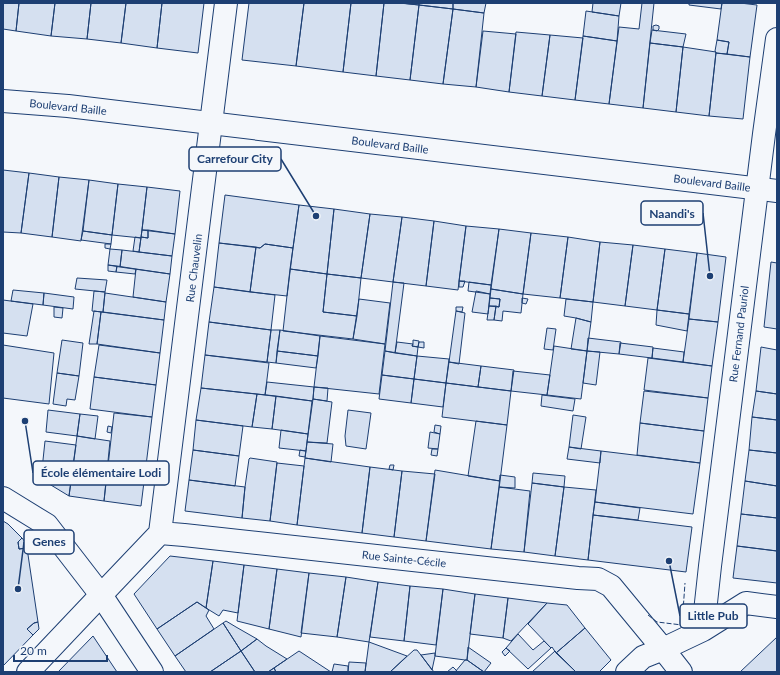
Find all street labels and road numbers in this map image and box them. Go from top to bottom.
street label: Boulevard Baille [29,96,108,117]
street label: Boulevard Baille [351,133,430,156]
street label: Boulevard Baille [673,171,752,194]
street label: Rue Chauvelin [183,233,204,303]
street label: Rue Fernand Pauriol [726,285,751,383]
street label: Rue Sainte-Cécile [361,548,447,569]

